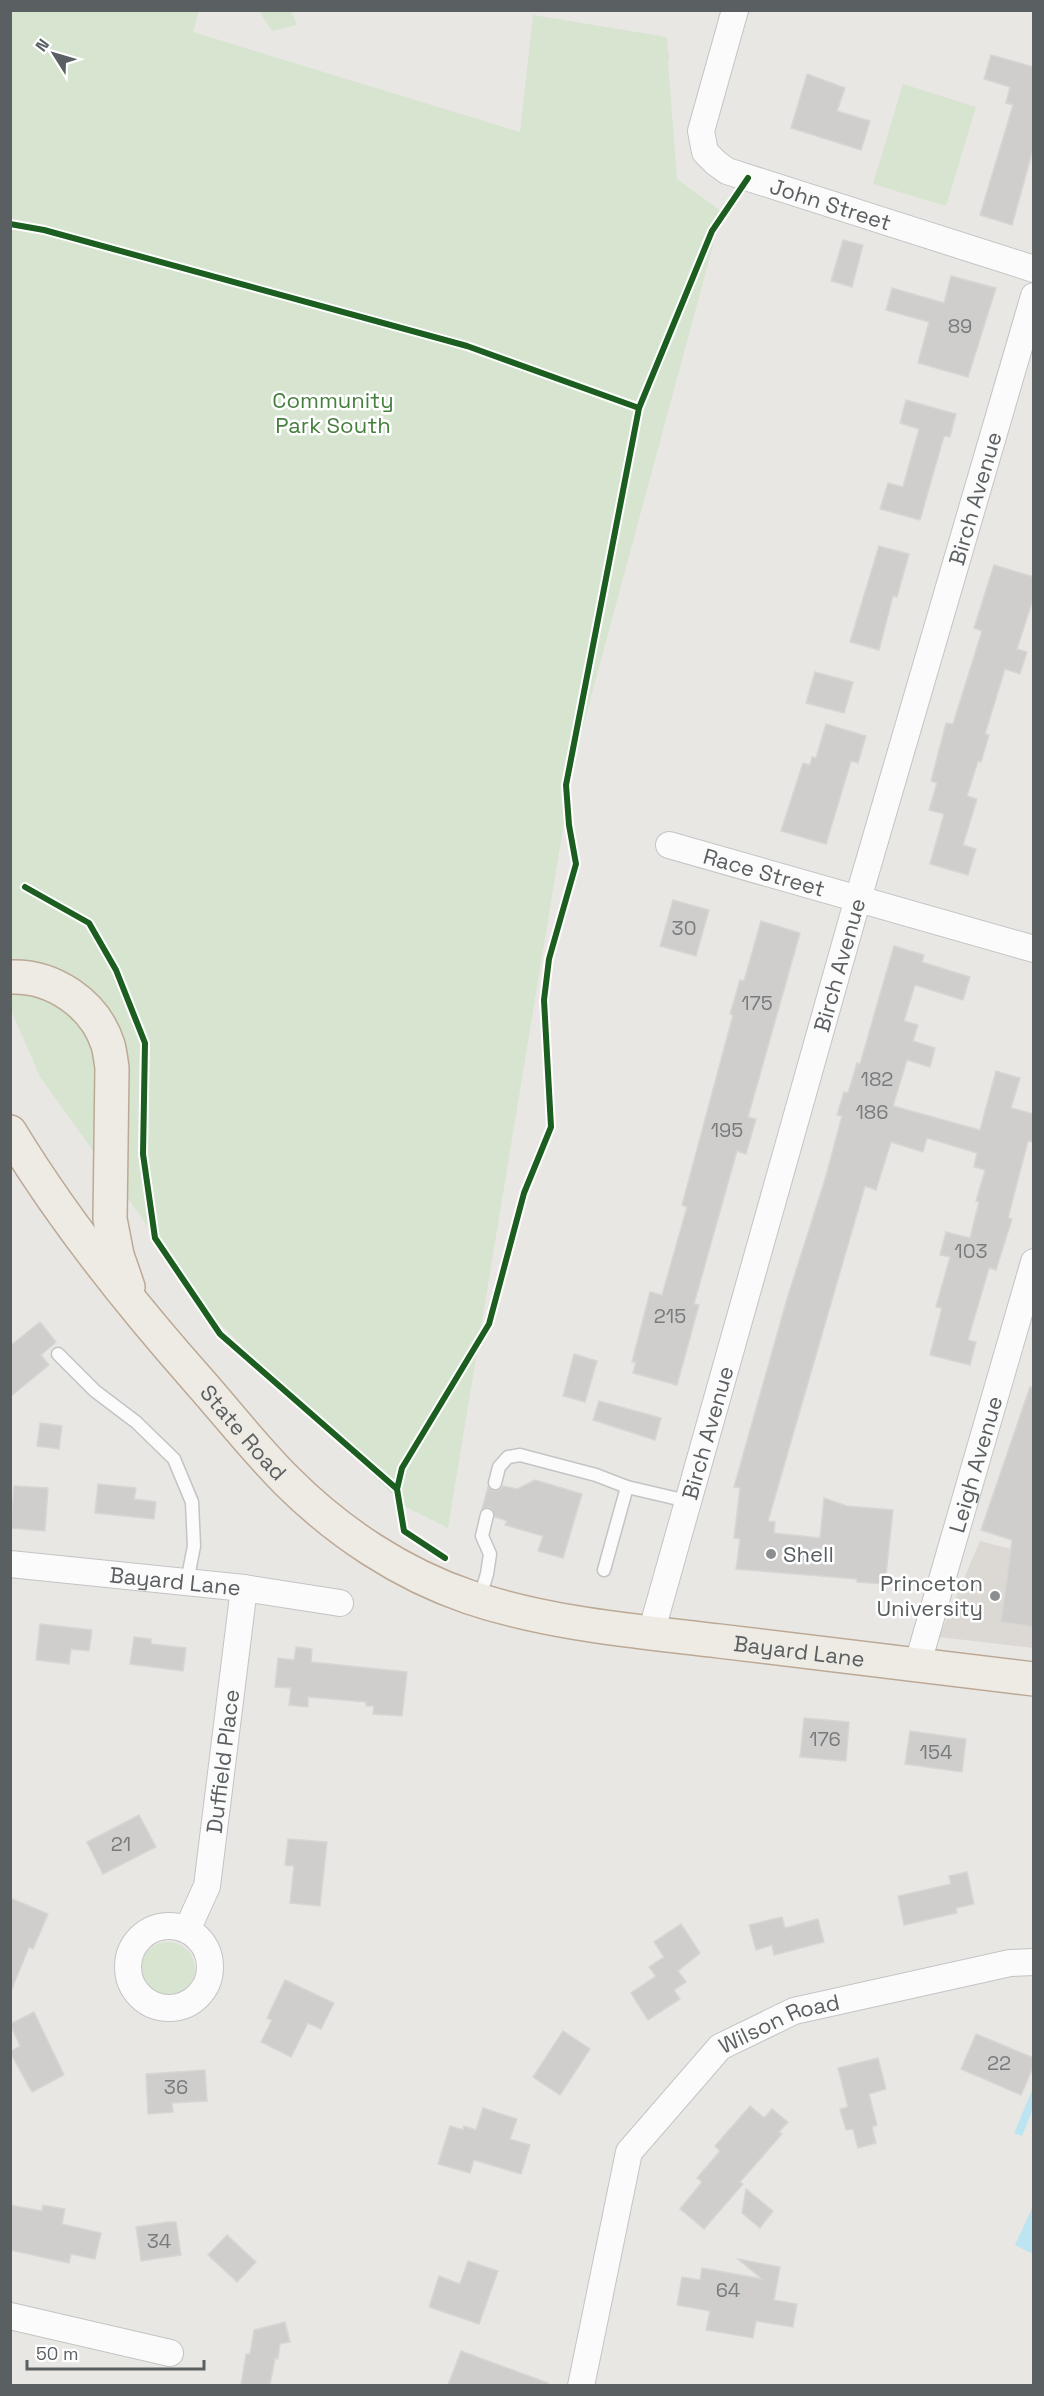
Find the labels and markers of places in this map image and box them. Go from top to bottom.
place label: Shell [783,1540,834,1568]
marker: Shell [764,1547,778,1561]
place label: Princeton University [876,1569,983,1622]
marker: Princeton University [988,1589,1002,1603]

